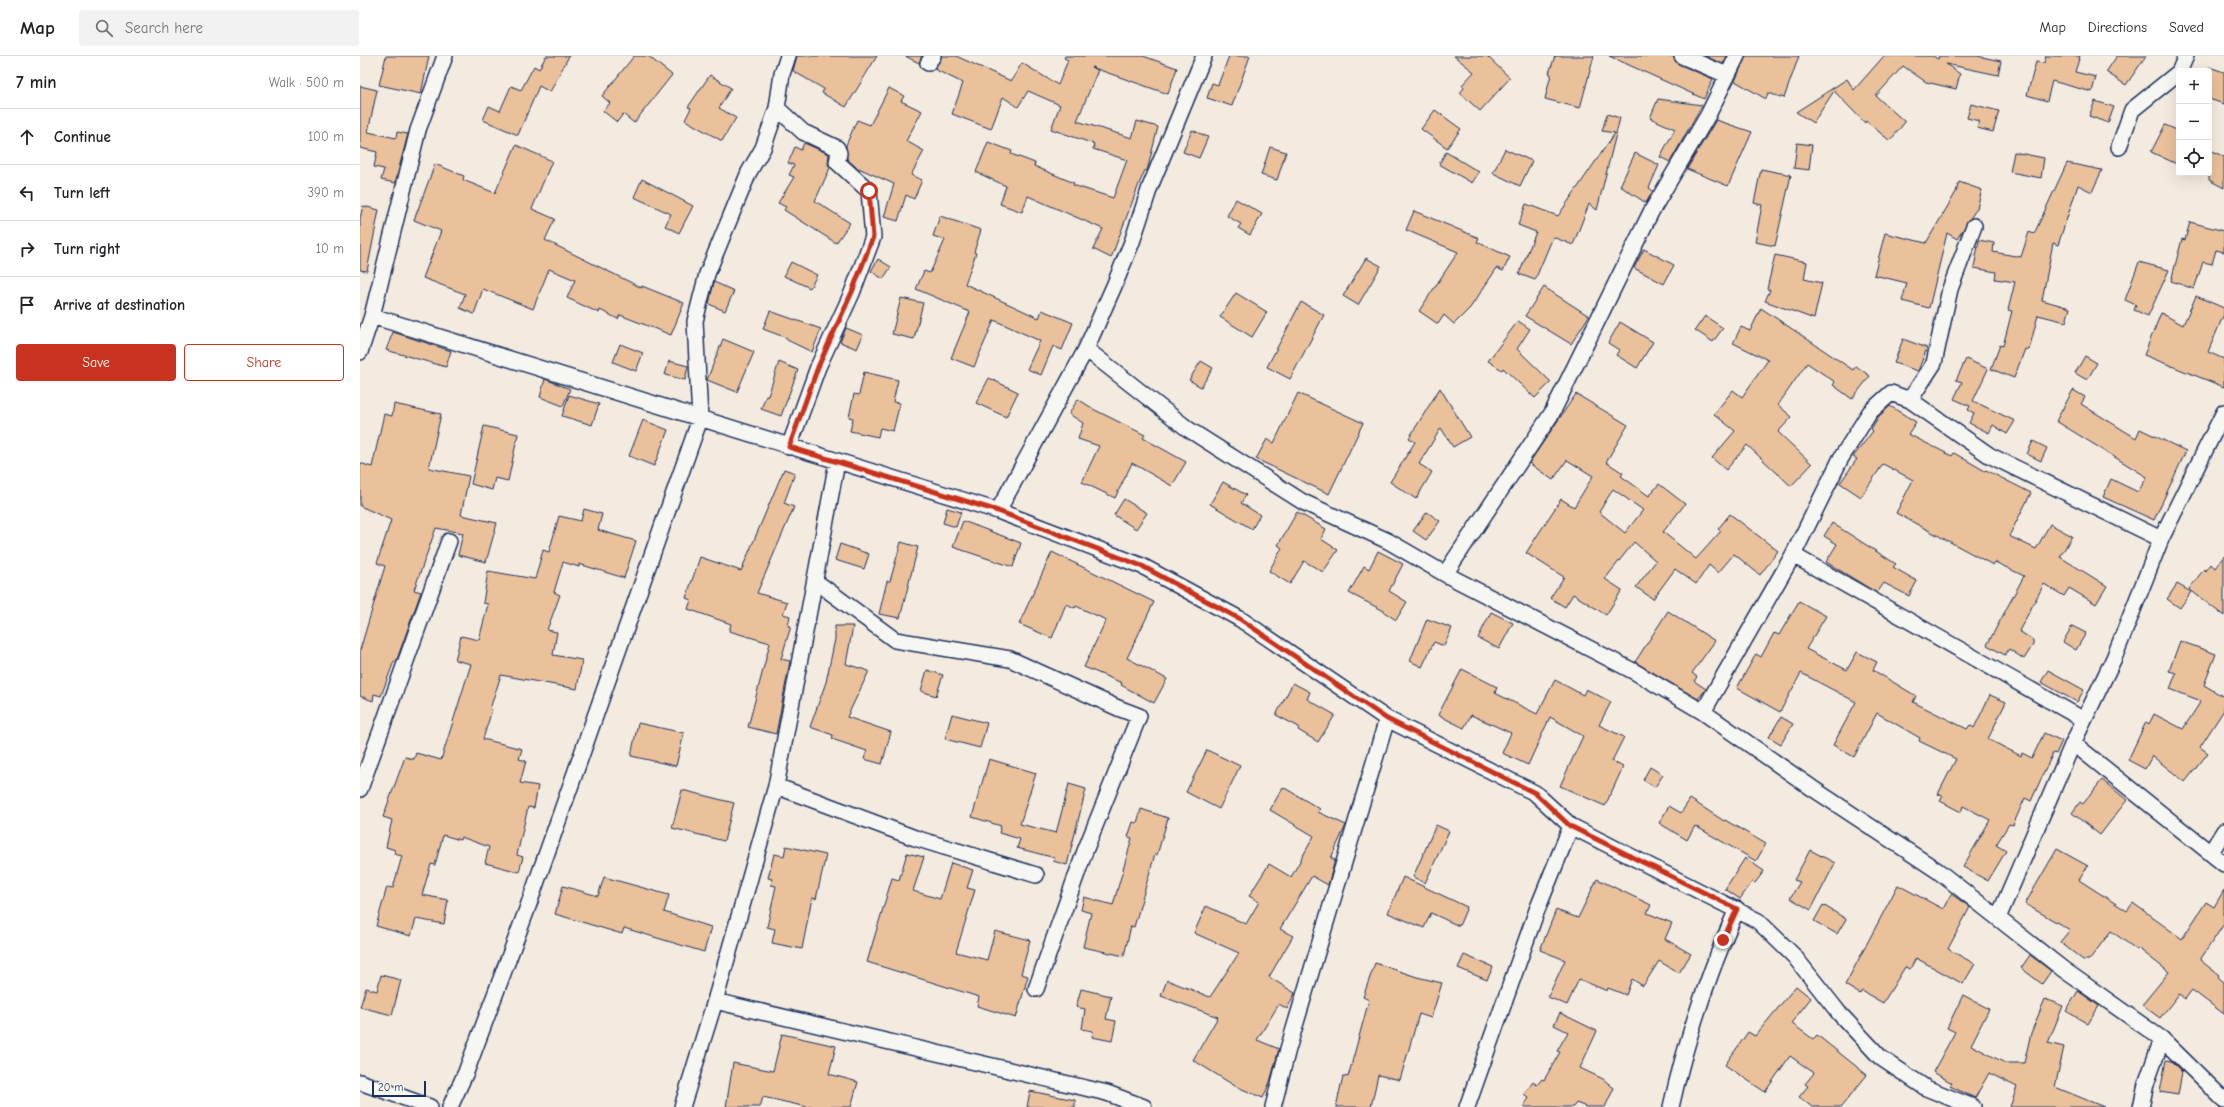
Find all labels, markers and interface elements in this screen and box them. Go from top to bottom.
search box [79,10,359,46]
text: Map [20,17,55,39]
icon: search [93,17,115,39]
text: Search here [125,19,203,37]
text: Map [2039,19,2066,36]
text: Directions [2088,19,2147,36]
text: Saved [2169,19,2204,36]
map controls [2176,68,2212,176]
button: + [2176,68,2212,104]
text: 7 min [16,73,57,92]
text: Walk · 500 m [269,75,344,90]
button: − [2176,104,2212,140]
icon: ahead [16,126,38,148]
text: Continue [54,128,111,146]
text: 100 m [308,129,344,144]
button: locate [2176,140,2212,176]
icon: left [16,182,38,204]
route start [860,182,878,200]
text: Turn left [54,184,110,202]
text: 390 m [308,185,344,200]
icon: right [16,238,38,260]
text: Turn right [54,240,120,258]
text: 10 m [316,241,344,256]
icon: arrive [16,294,38,316]
text: Arrive at destination [54,296,185,314]
button: Save [16,344,176,381]
button: Share [184,344,344,381]
route end [1714,931,1732,949]
scale bar [372,1079,426,1098]
text: 20 m [378,1081,403,1094]

